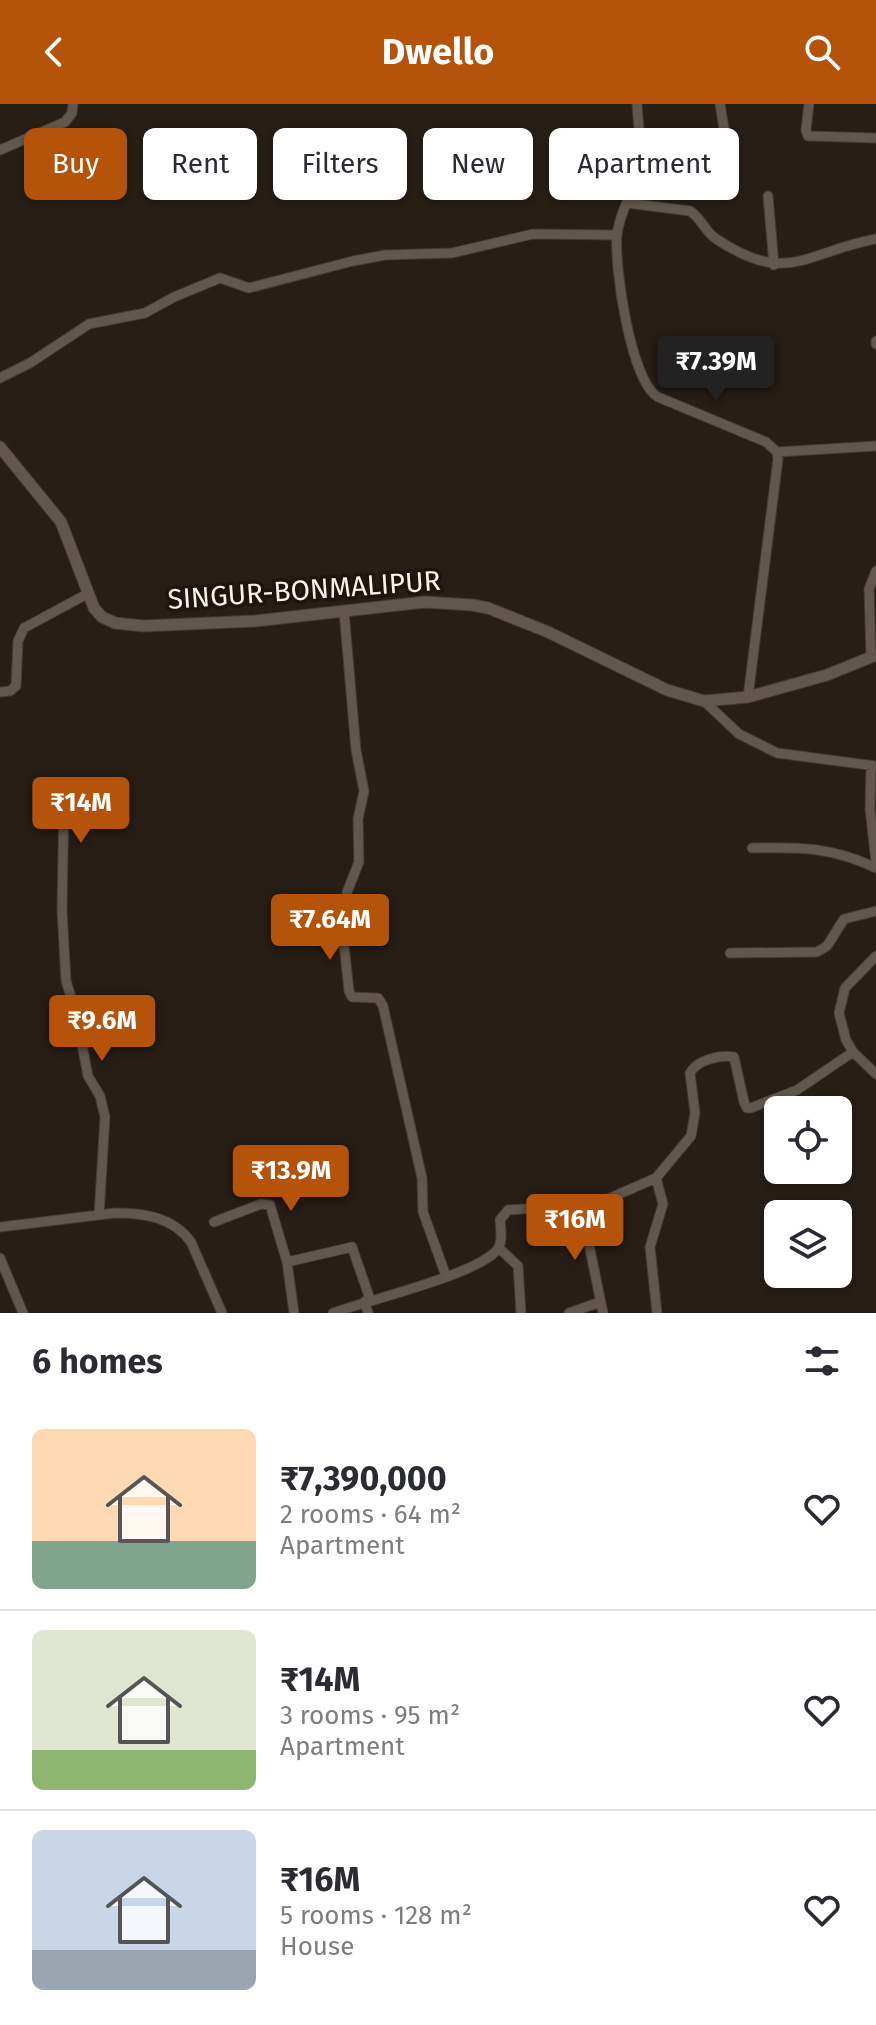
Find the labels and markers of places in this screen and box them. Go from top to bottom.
pin: ₹7.39M [651,336,781,404]
pin: ₹14M [34,777,128,845]
pin: ₹7.64M [265,894,395,962]
pin: ₹9.6M [46,995,158,1063]
pin: ₹13.9M [226,1145,356,1213]
pin: ₹16M [528,1194,622,1262]

